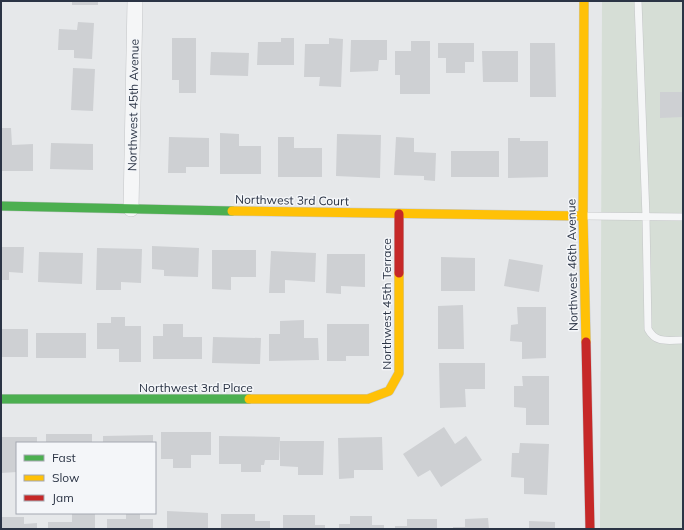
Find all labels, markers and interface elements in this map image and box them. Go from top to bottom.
street label: Northwest 45th Avenue [124,39,142,171]
street label: Northwest 3rd Court [235,192,349,208]
street label: Northwest 46th Avenue [563,199,581,331]
street label: Northwest 45th Terrace [379,238,394,370]
street label: Northwest 3rd Place [139,380,253,395]
legend [16,442,156,514]
text: Fast [52,450,76,465]
text: Slow [52,470,80,485]
text: Jam [52,490,74,505]

